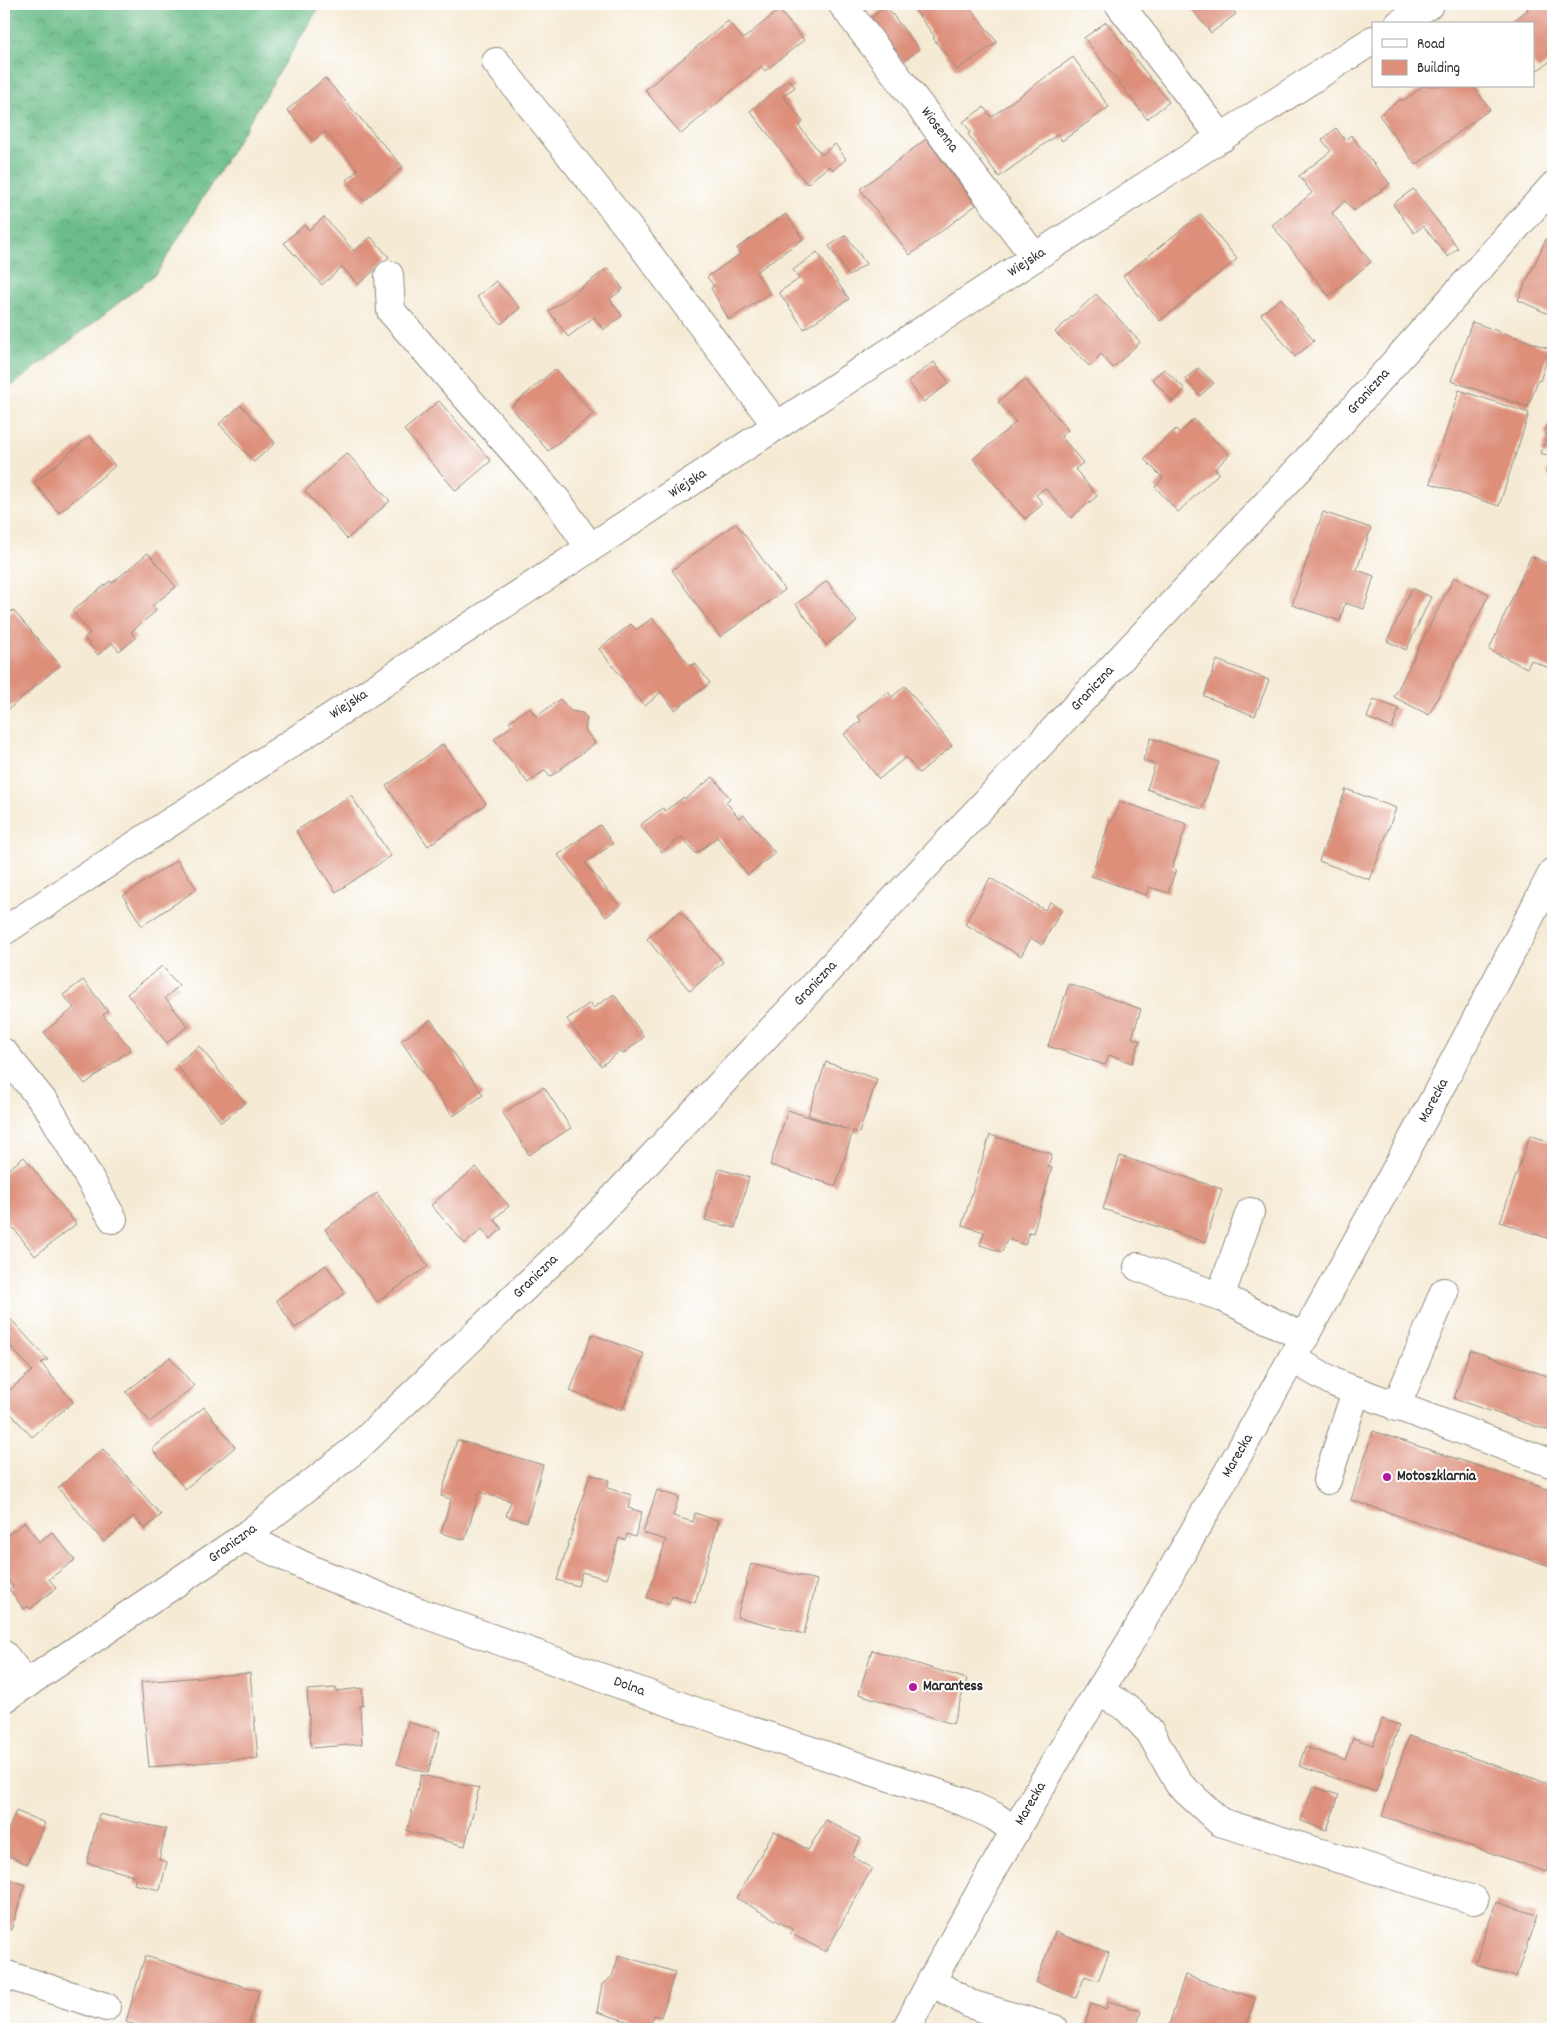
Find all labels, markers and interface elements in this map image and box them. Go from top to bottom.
legend [1372,22,1534,88]
text: Road [1417,34,1445,56]
text: Building [1417,58,1460,80]
street label: Wiosenna [915,103,964,158]
street label: Wiejska [1004,242,1051,283]
street label: Graniczna [1342,363,1396,420]
street label: Wiejska [665,463,712,504]
street label: Graniczna [1066,660,1121,717]
street label: Wiejska [326,684,373,725]
street label: Graniczna [789,955,844,1012]
street label: Marecka [1413,1074,1455,1127]
street label: Graniczna [508,1249,564,1304]
street label: Marecka [1217,1429,1260,1482]
place label: Motoszklarnia [1397,1466,1477,1488]
marker: Motoszklarnia [1381,1471,1393,1483]
street label: Graniczna [204,1518,263,1569]
street label: Dolna [610,1671,649,1703]
place label: Marantess [923,1676,983,1698]
marker: Marantess [907,1681,919,1693]
street label: Marecka [1010,1777,1053,1830]

